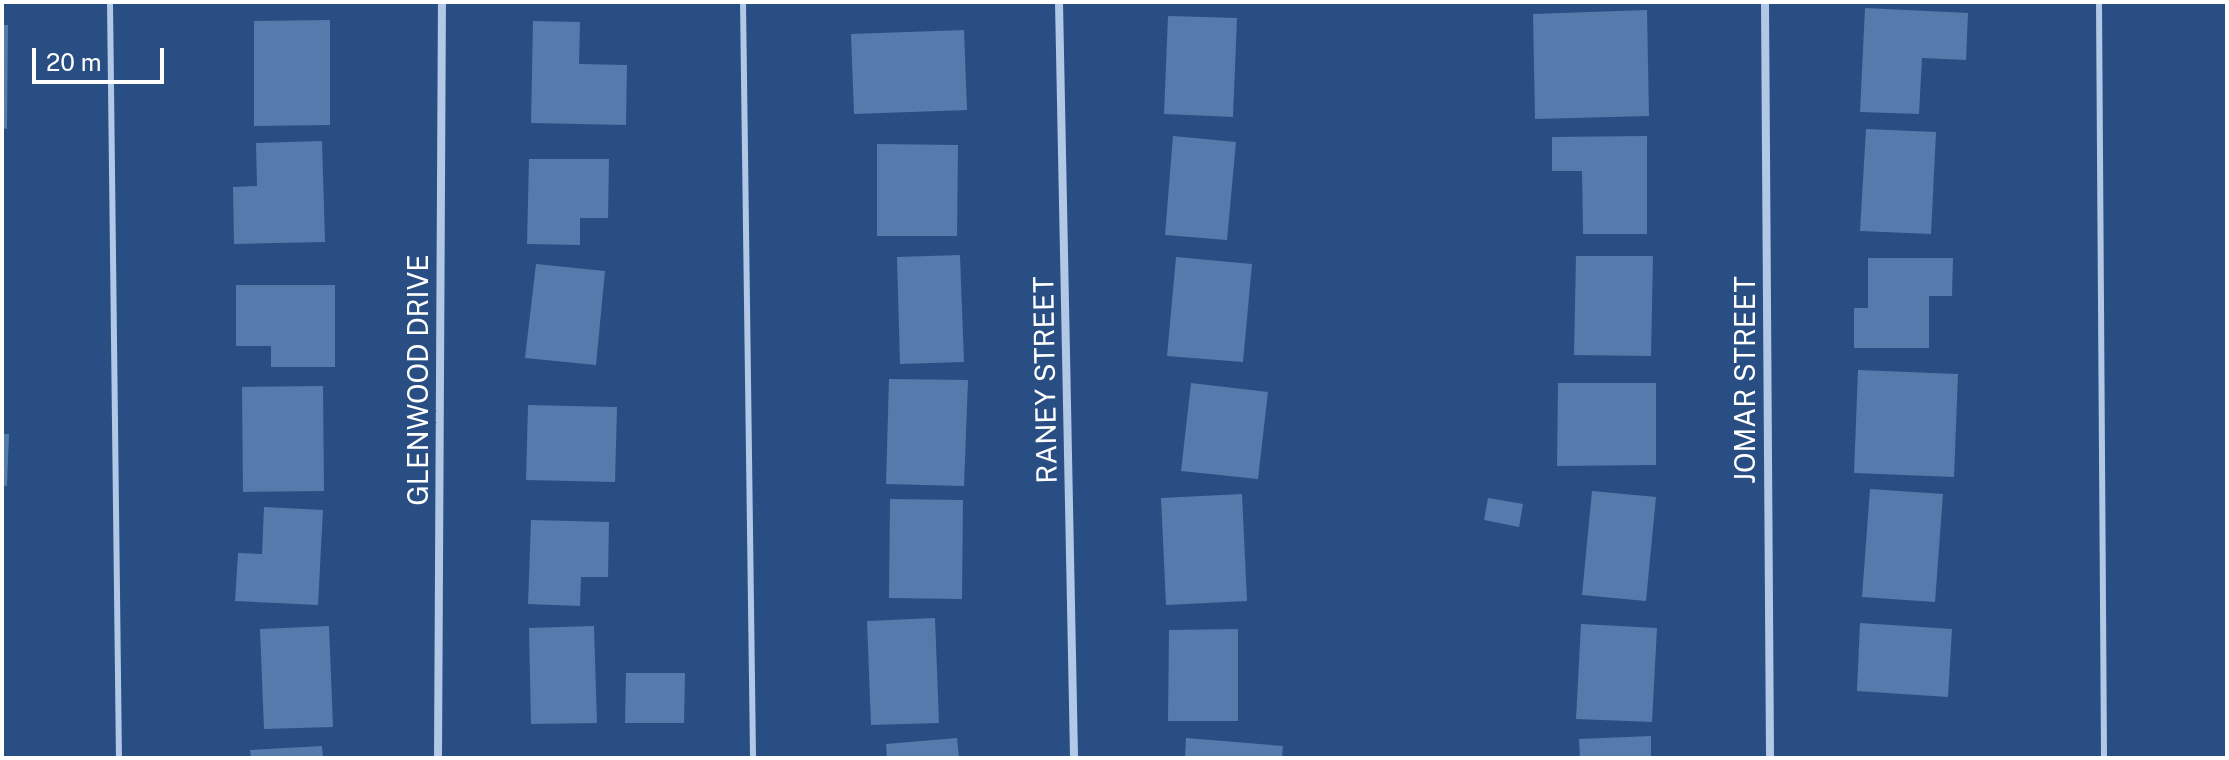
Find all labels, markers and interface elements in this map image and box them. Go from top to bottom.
scale bar [36,32,168,82]
text: 20 m [46,48,102,76]
street label: GLENWOOD DRIVE [401,254,435,506]
street label: RANEY STREET [1026,276,1064,484]
street label: JOMAR STREET [1728,276,1762,484]

